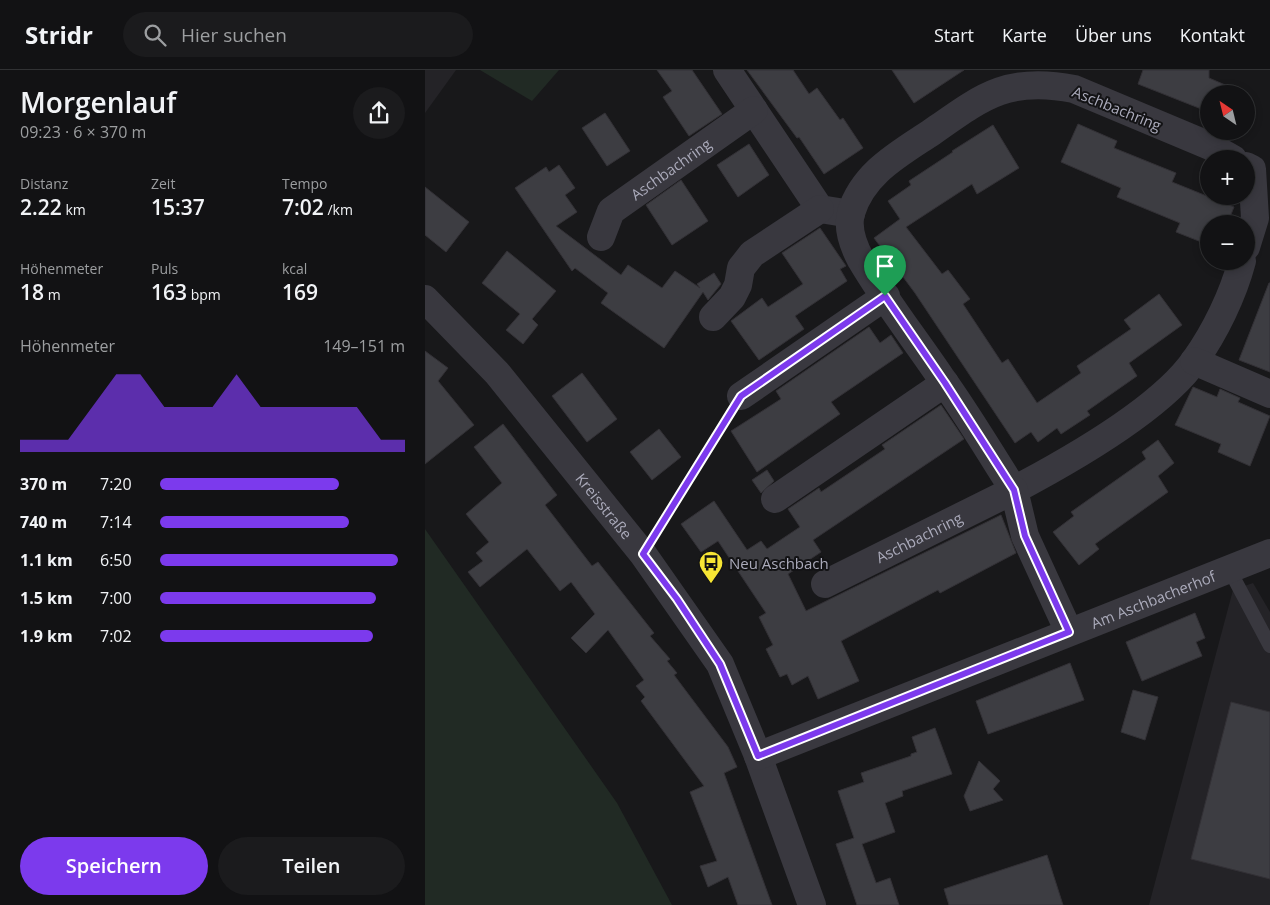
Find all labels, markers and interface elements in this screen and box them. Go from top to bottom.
search box [123,12,473,57]
text: Stridr [25,18,93,51]
icon: search [141,21,169,49]
text: Hier suchen [181,22,287,48]
text: Start [934,23,974,47]
text: Karte [1002,23,1047,47]
text: Über uns [1075,23,1152,47]
text: Kontakt [1180,23,1245,47]
street label: Aschbachring [1070,81,1164,135]
text: Morgenlauf [20,83,176,121]
north arrow [1200,85,1255,140]
map controls [1200,85,1255,270]
button: share [353,87,405,139]
text: 09:23 · 6 × 370 m [20,121,146,143]
street label: Aschbachring [626,133,715,204]
button: + [1200,150,1255,205]
text: Distanz [20,174,68,193]
text: Zeit [151,174,175,193]
text: Tempo [282,174,328,193]
text: 2.22 [20,193,62,221]
text: 15:37 [151,193,205,221]
text: 7:02 [282,193,324,221]
text: km [62,200,86,219]
text: /km [324,200,353,219]
button: − [1200,215,1255,270]
pin [864,245,906,296]
icon: arrive [871,252,899,280]
text: Höhenmeter [20,259,103,278]
text: Puls [151,259,178,278]
text: kcal [282,259,307,278]
text: 18 [20,278,44,306]
text: 163 [151,278,187,306]
text: 169 [282,278,318,306]
text: m [44,285,61,304]
text: bpm [187,285,221,304]
text: Höhenmeter [20,335,115,357]
text: 149–151 m [323,335,405,357]
street label: Kreisstraße [571,469,637,543]
text: 370 m [20,473,67,495]
text: 7:20 [100,473,132,495]
street label: Aschbachring [872,507,966,567]
text: 740 m [20,511,67,533]
text: 7:14 [100,511,132,533]
text: 1.1 km [20,549,73,571]
text: 6:50 [100,549,132,571]
bus stop icon: Neu Aschbach [698,550,724,584]
place label: Neu Aschbach [729,553,829,573]
street label: Am Aschbacherhof [1088,565,1219,633]
text: 1.5 km [20,587,73,609]
text: 7:00 [100,587,132,609]
text: 1.9 km [20,625,73,647]
text: 7:02 [100,625,132,647]
button: Speichern [20,837,208,895]
button: Teilen [218,837,405,895]

